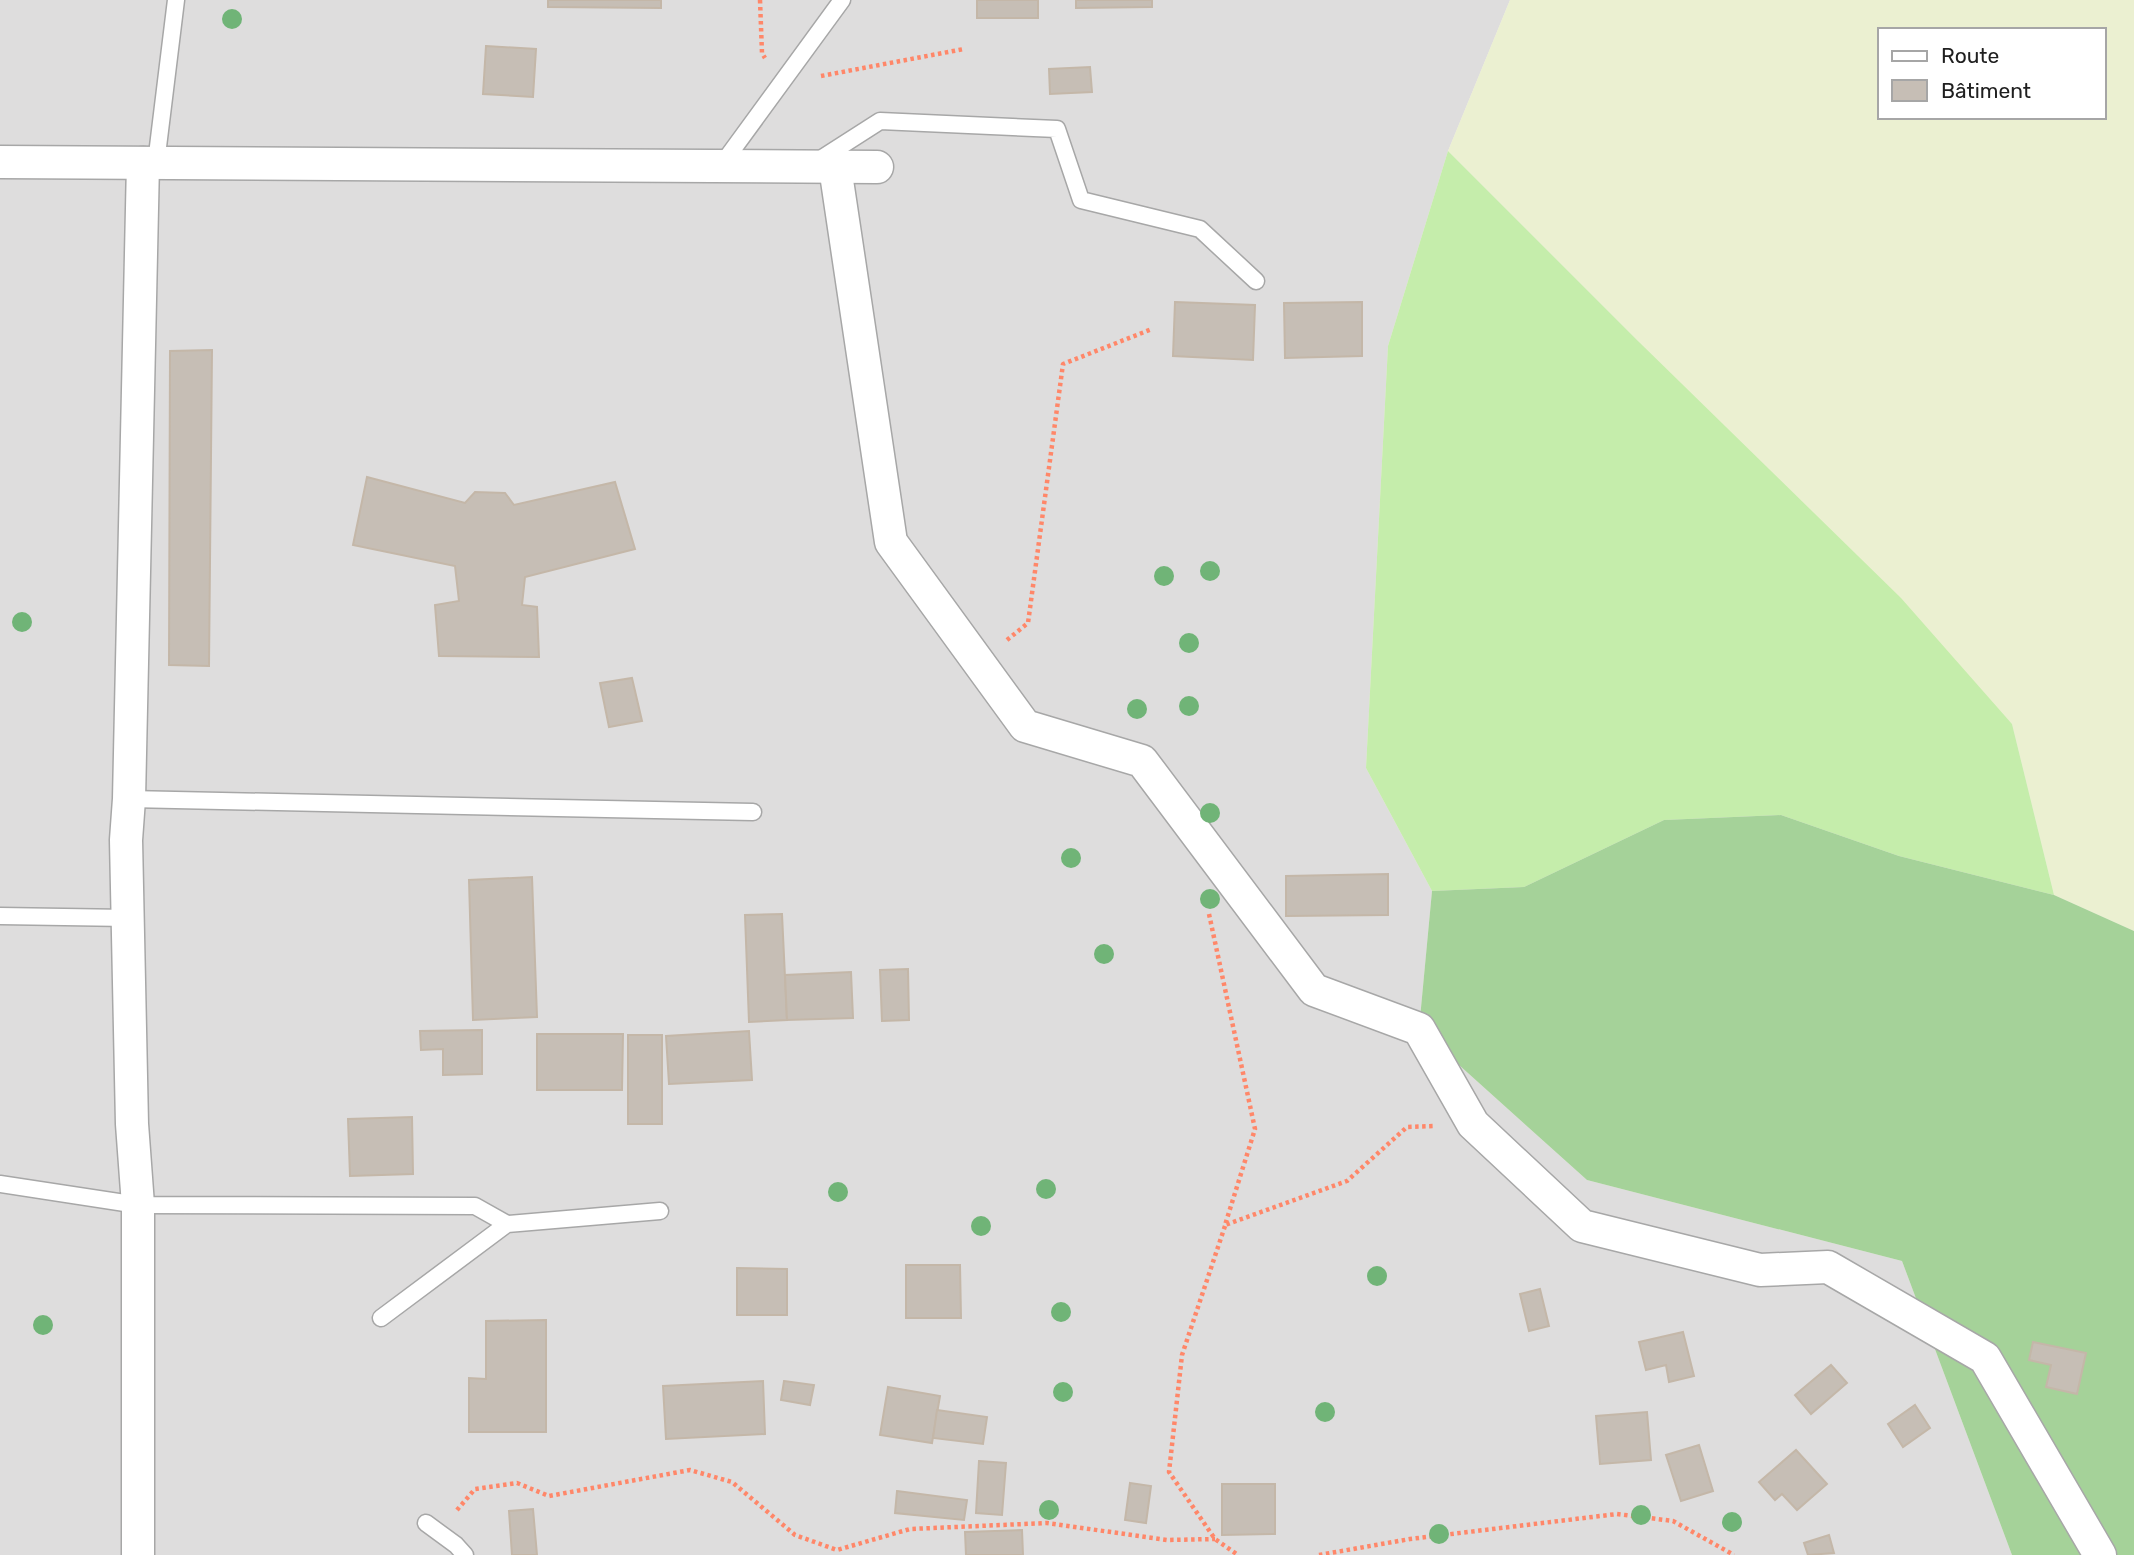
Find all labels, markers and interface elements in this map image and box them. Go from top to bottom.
legend [1878,28,2106,119]
text: Route [1941,43,1999,68]
text: Bâtiment [1941,78,2031,103]

